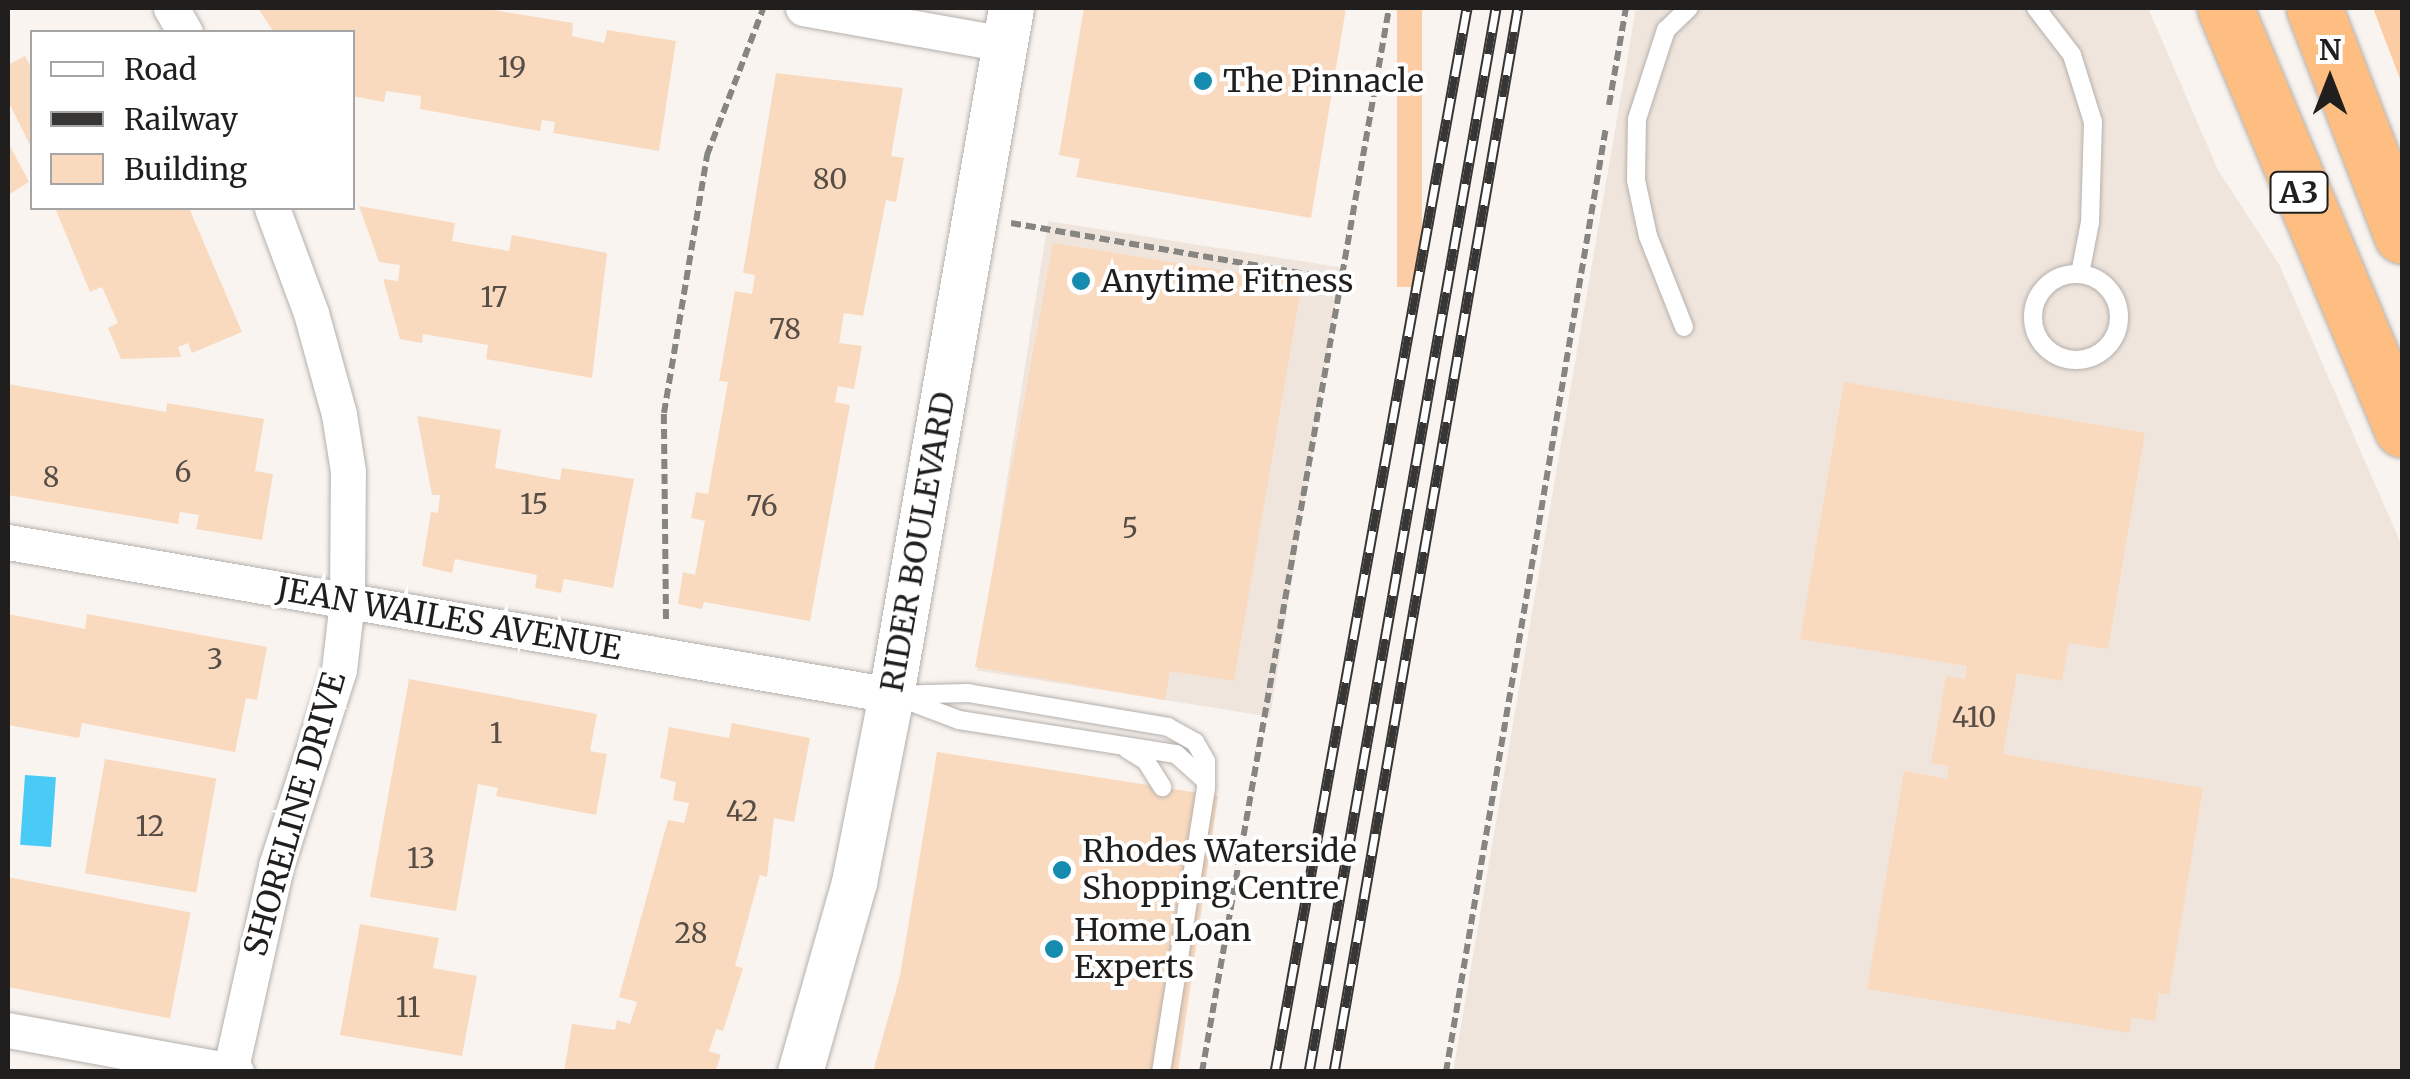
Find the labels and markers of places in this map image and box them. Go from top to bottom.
place label: The Pinnacle [1223,62,1424,100]
marker: The Pinnacle [1192,70,1214,92]
place label: Anytime Fitness [1101,262,1353,300]
marker: Anytime Fitness [1070,270,1092,292]
place label: Rhodes Waterside Shopping Centre [1082,833,1357,908]
marker: Rhodes Waterside Shopping Centre [1051,859,1073,881]
place label: Home Loan Experts [1074,912,1251,987]
marker: Home Loan Experts [1043,938,1065,960]

